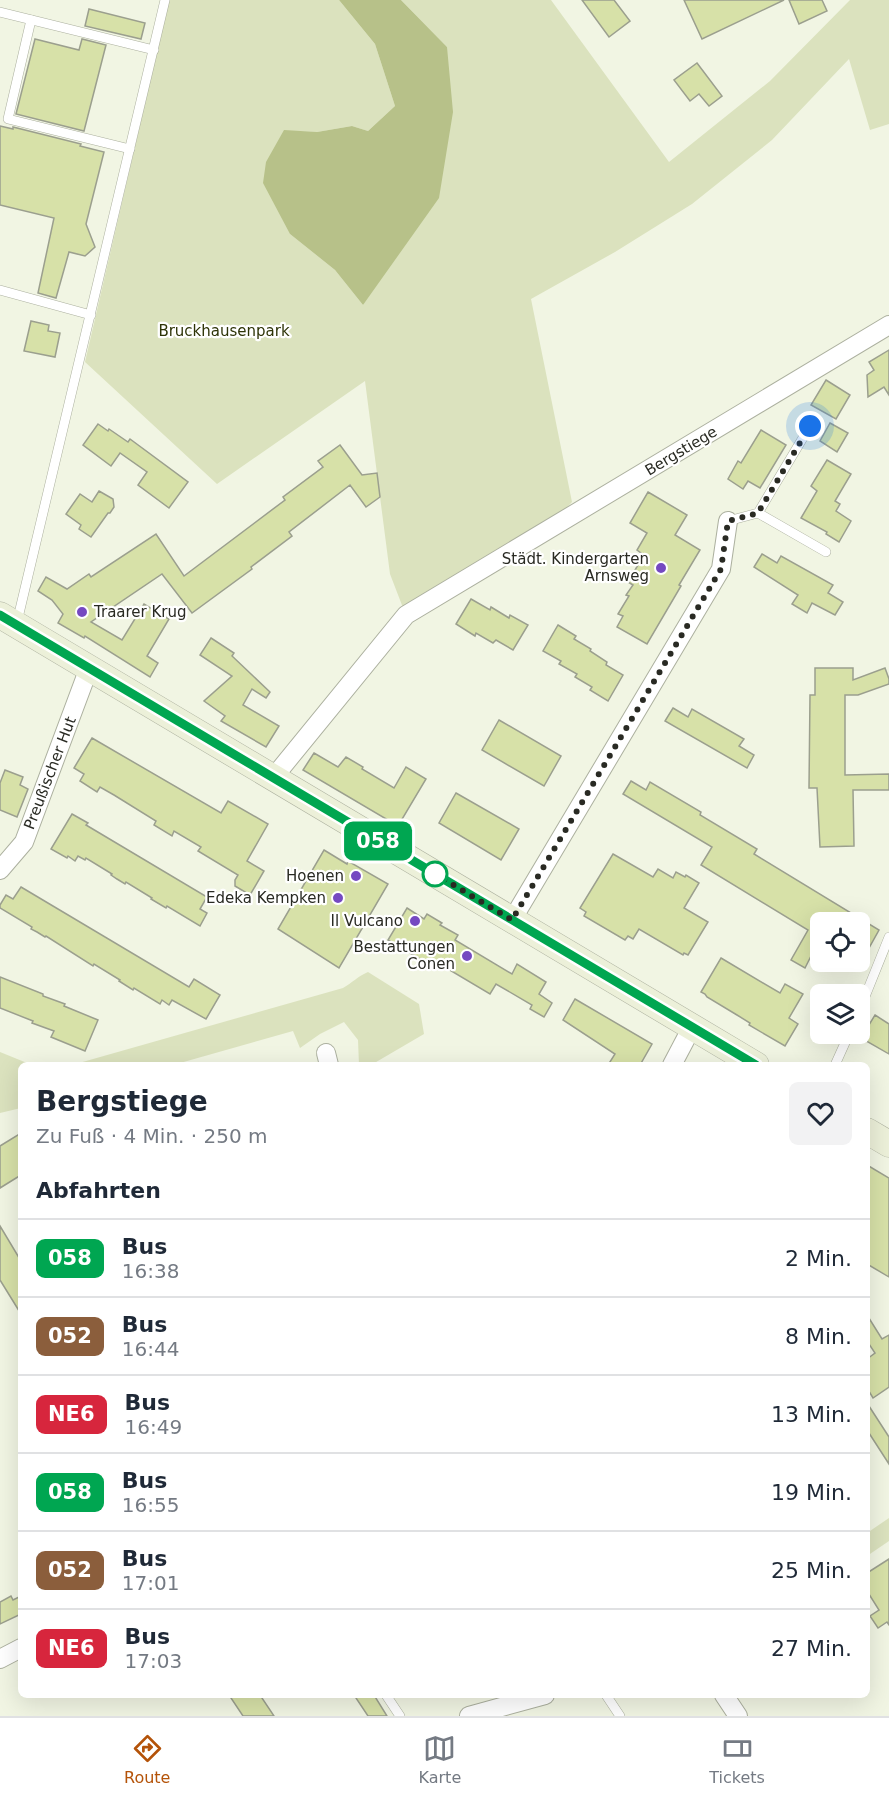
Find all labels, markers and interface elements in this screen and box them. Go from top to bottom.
park label: Bruckhausenpark [158,322,290,340]
your location [795,411,825,441]
street label: Bergstiege [642,422,720,480]
place label: Städt. Kindergarten Arnsweg [502,550,649,585]
marker: Städt. Kindergarten Arnsweg [654,561,668,575]
place label: Traarer Krug [93,603,187,621]
marker: Traarer Krug [75,605,89,619]
street label: Preußischer Hut [20,714,80,832]
line badge: 058 [344,822,412,860]
text: 058 [356,829,400,853]
unlabelled marker [422,861,448,887]
place label: Hoenen [286,867,344,885]
marker: Hoenen [349,869,363,883]
place label: Edeka Kempken [206,889,326,907]
marker: Edeka Kempken [331,891,345,905]
place label: Il Vulcano [331,912,403,930]
map controls [810,912,870,1044]
button: locate [810,912,870,972]
marker: Il Vulcano [408,914,422,928]
place label: Bestattungen Conen [354,938,455,973]
marker: Bestattungen Conen [460,949,474,963]
button: layers [810,984,870,1044]
button: heart [789,1082,852,1145]
text: Bergstiege [36,1085,208,1118]
text: Zu Fuß · 4 Min. · 250 m [36,1124,268,1148]
text: Abfahrten [36,1178,161,1203]
text: Bus [122,1234,167,1259]
text: 058 [48,1246,92,1270]
text: 2 Min. [785,1246,852,1271]
text: 16:38 [122,1259,179,1283]
text: Bus [122,1312,167,1337]
text: 052 [48,1324,92,1348]
text: 8 Min. [785,1324,852,1349]
text: 16:44 [122,1337,179,1361]
text: Bus [125,1390,170,1415]
text: NE6 [48,1402,95,1426]
text: 13 Min. [771,1402,852,1427]
text: 16:49 [125,1415,182,1439]
text: Bus [122,1468,167,1493]
text: 058 [48,1480,92,1504]
text: 19 Min. [771,1480,852,1505]
text: 16:55 [122,1493,179,1517]
text: Bus [122,1546,167,1571]
text: 052 [48,1558,92,1582]
text: 25 Min. [771,1558,852,1583]
text: 17:01 [122,1571,179,1595]
text: Bus [125,1624,170,1649]
text: NE6 [48,1636,95,1660]
text: 27 Min. [771,1636,852,1661]
text: 17:03 [125,1649,182,1673]
tab: Route [124,1732,170,1787]
tab: Karte [419,1732,461,1787]
tab: Tickets [709,1732,765,1787]

